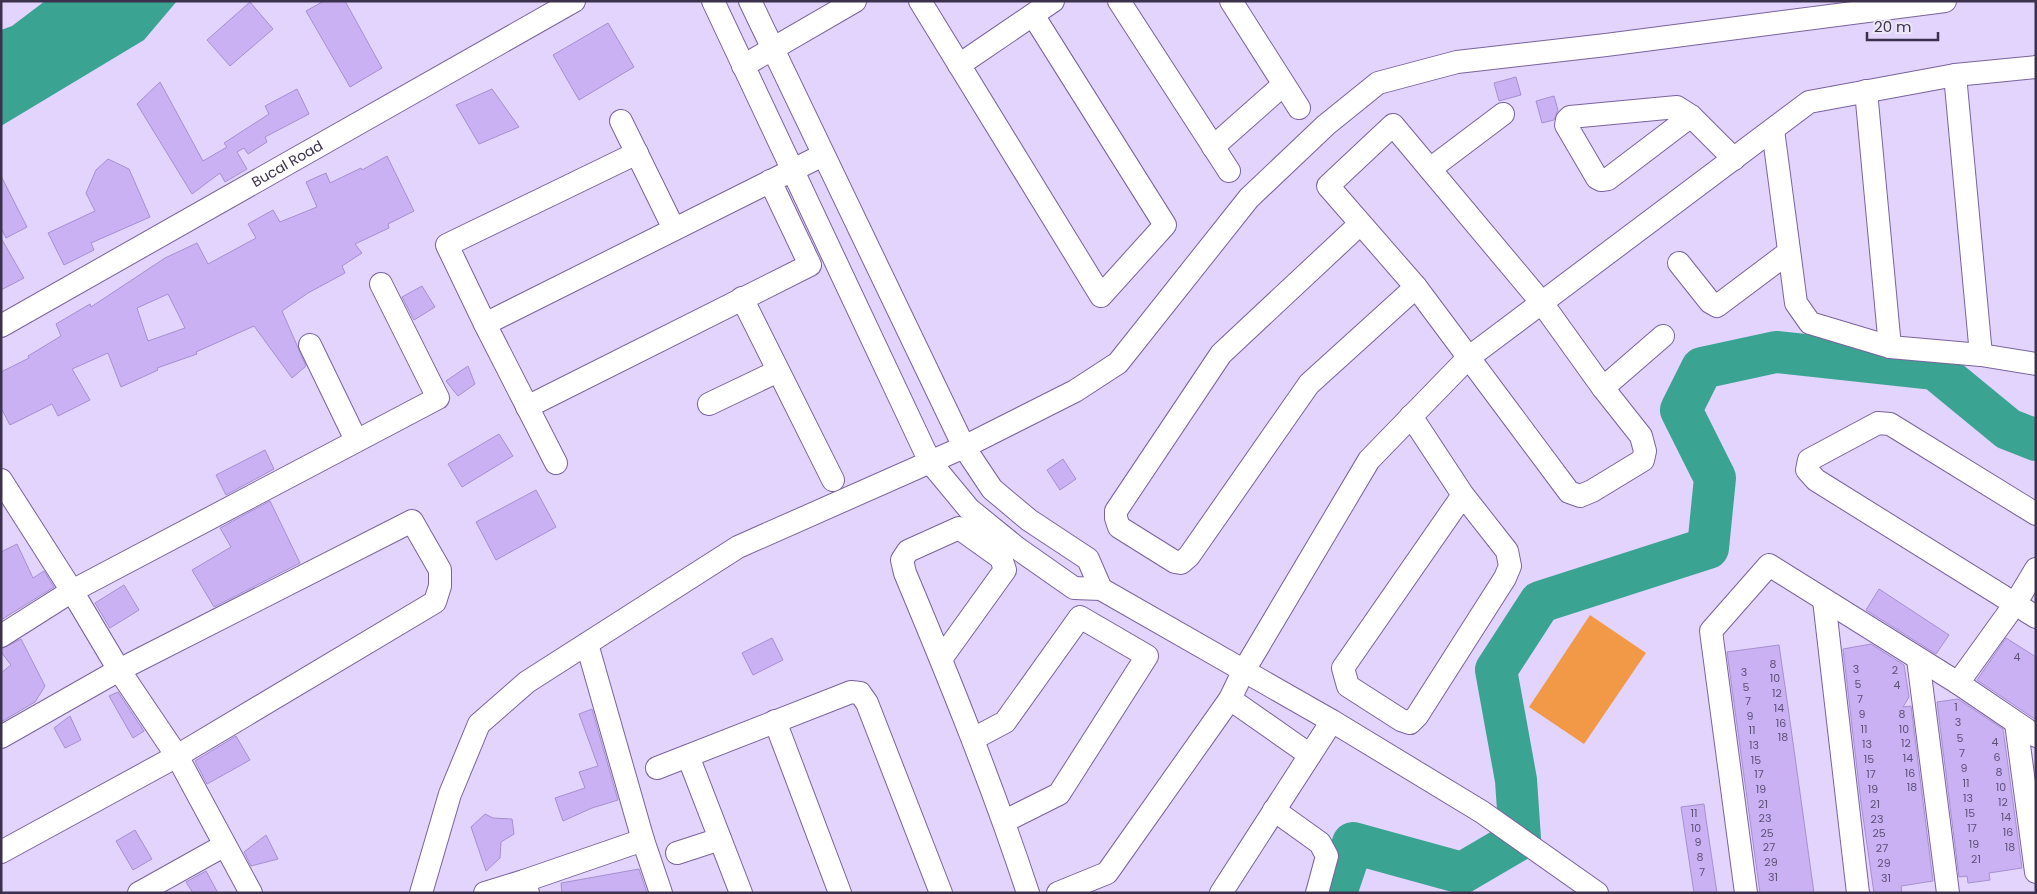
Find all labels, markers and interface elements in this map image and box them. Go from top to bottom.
scale bar [1867,10,1938,42]
text: 20 m [1874,16,1912,37]
street label: Bucal Road [248,135,327,192]
house number: 4 [2014,649,2021,665]
house number: 8 [1770,656,1777,672]
house number: 3 [1853,661,1859,677]
house number: 2 [1892,662,1898,678]
house number: 3 [1741,664,1747,680]
house number: 10 [1770,670,1780,686]
house number: 5 [1855,676,1862,692]
house number: 4 [1894,677,1901,693]
house number: 5 [1743,679,1750,695]
house number: 12 [1772,685,1782,701]
house number: 7 [1857,691,1863,707]
house number: 7 [1745,693,1751,709]
house number: 1 [1954,699,1958,715]
house number: 14 [1774,700,1784,716]
house number: 9 [1859,706,1866,722]
house number: 8 [1899,706,1906,722]
house number: 9 [1747,708,1754,724]
house number: 3 [1955,714,1961,730]
house number: 16 [1776,715,1786,731]
house number: 11 [1860,721,1868,737]
house number: 10 [1899,721,1909,737]
house number: 11 [1748,722,1756,738]
house number: 18 [1778,729,1788,745]
house number: 5 [1957,730,1964,746]
house number: 4 [1992,734,1999,750]
house number: 12 [1901,735,1911,751]
house number: 13 [1862,736,1872,752]
house number: 13 [1749,737,1759,753]
house number: 7 [1959,745,1965,761]
house number: 6 [1994,749,2001,765]
house number: 14 [1903,750,1913,766]
house number: 15 [1864,751,1874,767]
house number: 15 [1751,752,1761,768]
house number: 9 [1961,760,1968,776]
house number: 8 [1996,764,2003,780]
house number: 16 [1905,765,1915,781]
house number: 17 [1754,766,1764,782]
house number: 17 [1866,766,1876,782]
house number: 11 [1962,775,1970,791]
house number: 18 [1907,779,1917,795]
house number: 10 [1996,779,2006,795]
house number: 19 [1756,781,1766,797]
house number: 19 [1868,781,1878,797]
house number: 13 [1963,790,1973,806]
house number: 12 [1998,794,2008,810]
house number: 21 [1758,796,1768,812]
house number: 21 [1870,796,1880,812]
house number: 11 [1690,805,1698,821]
house number: 15 [1965,805,1975,821]
house number: 14 [2001,809,2011,825]
house number: 23 [1759,810,1771,826]
house number: 23 [1871,811,1883,827]
house number: 10 [1691,820,1701,836]
house number: 17 [1967,820,1977,836]
house number: 16 [2003,824,2013,840]
house number: 25 [1760,825,1774,841]
house number: 25 [1872,825,1886,841]
house number: 9 [1695,834,1702,850]
house number: 19 [1969,836,1979,852]
house number: 27 [1763,839,1775,855]
house number: 18 [2005,839,2015,855]
house number: 27 [1876,840,1888,856]
house number: 8 [1697,849,1704,865]
house number: 21 [1971,851,1981,867]
house number: 29 [1764,854,1778,870]
house number: 29 [1877,855,1891,871]
house number: 7 [1699,864,1705,880]
house number: 31 [1768,869,1778,885]
house number: 31 [1881,870,1891,886]

